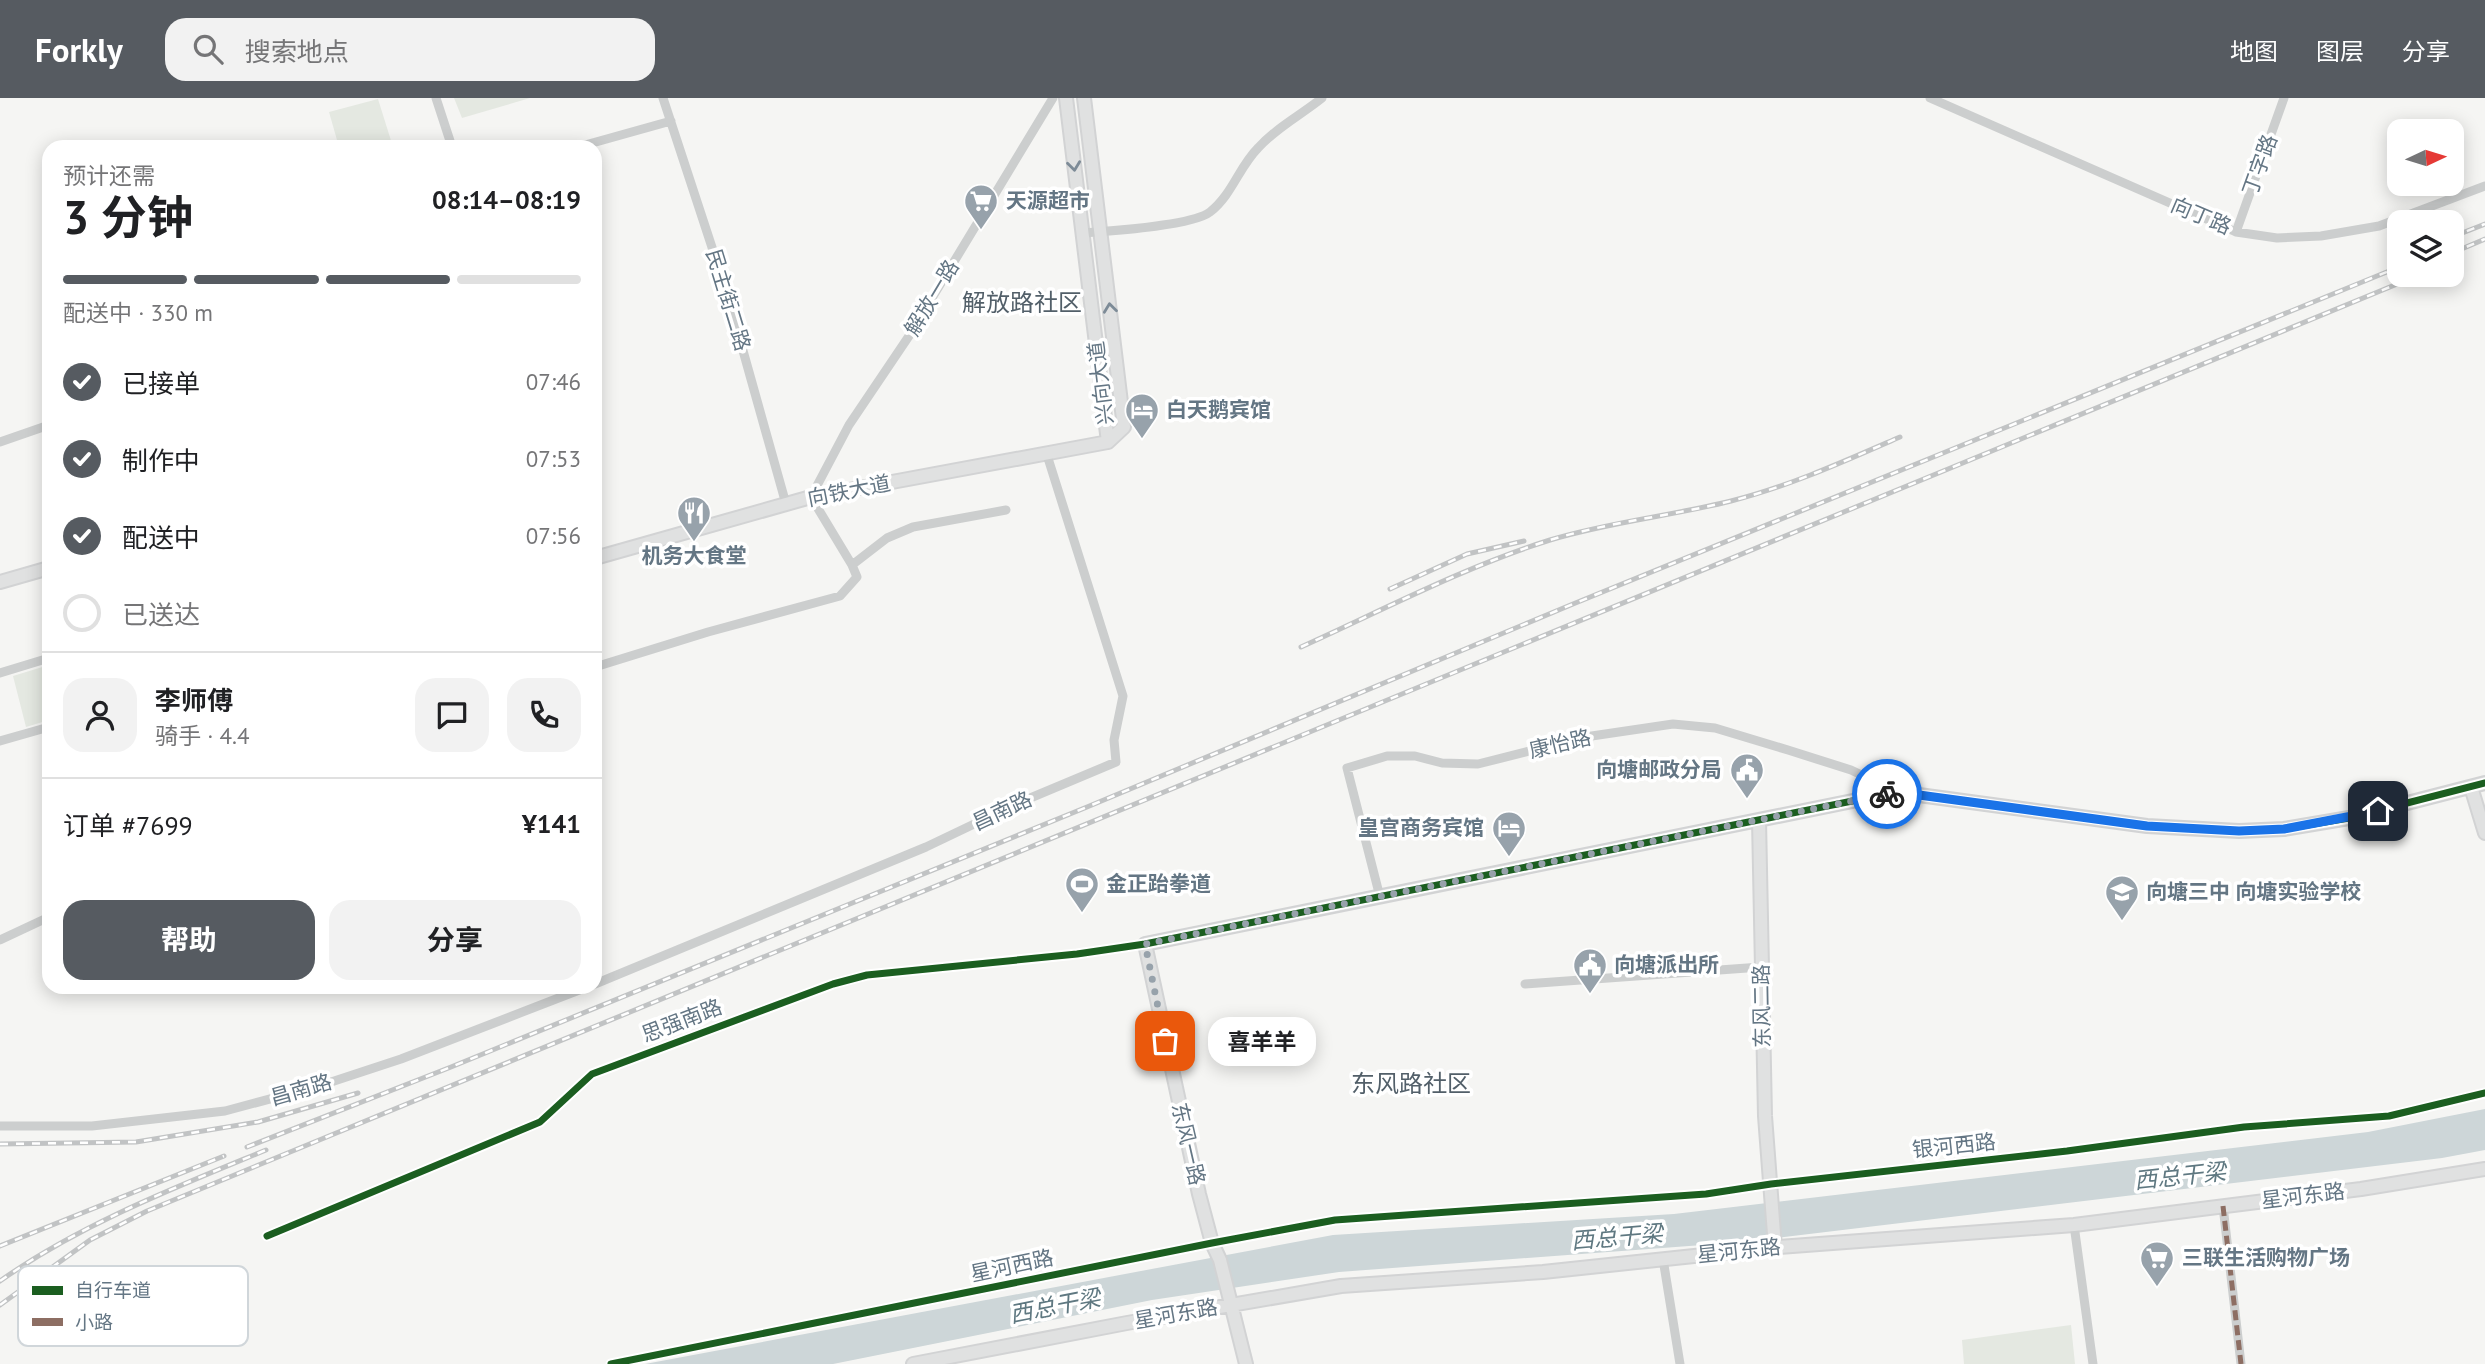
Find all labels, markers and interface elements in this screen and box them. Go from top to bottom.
search box [165,18,655,81]
text: Forkly [35,28,123,71]
icon: search [189,30,227,68]
text: 搜索地点 [245,35,349,68]
text: 地图 [2230,36,2278,67]
text: 图层 [2316,36,2364,67]
text: 分享 [2402,36,2450,67]
north arrow [2387,119,2464,196]
map controls [2387,119,2464,287]
street label: 丁字路 [2236,131,2283,199]
one-way arrow [1067,160,1082,172]
text: 预计还需 [63,161,155,190]
supermarket icon: 天源超市 [962,182,1000,231]
text: 08:14–08:19 [432,183,581,216]
text: 3 分钟 [63,187,193,247]
place label: 天源超市 [1006,187,1090,214]
street label: 向丁路 [2167,191,2235,240]
button: layers [2387,210,2464,287]
street label: 民主街二路 [700,246,757,354]
street label: 解放一路 [898,255,965,341]
district label: 解放路社区 [962,287,1082,318]
text: 配送中 · 330 m [63,298,213,327]
one-way arrow [1102,302,1117,314]
street label: 兴向大道 [1082,340,1119,426]
icon: check [63,363,101,401]
text: 已接单 [122,367,200,400]
text: 07:46 [526,367,581,396]
hotel icon: 白天鹅宾馆 [1123,391,1161,440]
place label: 白天鹅宾馆 [1166,396,1271,423]
icon: check [63,440,101,478]
text: 制作中 [122,444,200,477]
text: 07:53 [526,444,581,473]
street label: 向铁大道 [805,469,893,512]
restaurant icon: 机务大食堂 [675,494,713,543]
icon: check [63,517,101,555]
text: 配送中 [122,521,200,554]
text: 07:56 [526,521,581,550]
place label: 机务大食堂 [642,542,747,569]
text: 已送达 [122,598,200,631]
button: person [63,678,137,752]
button: chat [415,678,489,752]
button: phone [507,678,581,752]
text: 李师傅 [155,684,233,717]
text: 骑手 · 4.4 [155,721,249,750]
street label: 康怡路 [1526,723,1594,764]
public building icon: 向塘邮政分局 [1728,751,1766,800]
place label: 向塘邮政分局 [1596,756,1722,783]
courier [1852,759,1922,829]
icon: bike [1868,775,1906,813]
pin [2348,781,2408,841]
street label: 昌南路 [968,785,1036,836]
icon: home [2359,792,2397,830]
text: ¥141 [522,807,581,840]
text: 订单 #7699 [63,809,193,842]
hotel icon: 皇宫商务宾馆 [1490,809,1528,858]
place label: 皇宫商务宾馆 [1358,814,1484,841]
sports icon: 金正跆拳道 [1063,865,1101,914]
place label: 金正跆拳道 [1106,870,1211,897]
school or university icon: 向塘三中 向塘实验学校 [2103,873,2141,922]
place label: 向塘三中 向塘实验学校 [2146,878,2361,905]
button: 帮助 [63,900,315,980]
button: 分享 [329,900,581,980]
public building icon: 向塘派出所 [1571,946,1609,995]
place label: 向塘派出所 [1614,951,1719,978]
street label: 东风二路 [1747,964,1776,1048]
street label: 思强南路 [638,993,726,1048]
pin [1135,1011,1195,1071]
callout: 喜羊羊 [1207,1016,1316,1066]
icon: bag [1146,1022,1184,1060]
text: 喜羊羊 [1228,1027,1297,1056]
street label: 昌南路 [267,1068,335,1111]
district label: 东风路社区 [1351,1068,1471,1099]
street label: 东风一路 [1166,1100,1211,1188]
street label: 银河西路 [1911,1128,1997,1163]
water label: 西总干梁 [2133,1156,2229,1195]
street label: 星河东路 [2260,1177,2346,1214]
water label: 西总干梁 [1570,1218,1666,1255]
street label: 星河东路 [1696,1233,1782,1268]
supermarket icon: 三联生活购物广场 [2138,1239,2176,1288]
street label: 星河西路 [968,1244,1056,1287]
place label: 三联生活购物广场 [2182,1244,2350,1271]
legend [18,1266,248,1346]
text: 自行车道 [75,1278,151,1302]
water label: 西总干梁 [1007,1282,1105,1329]
street label: 星河东路 [1132,1293,1220,1334]
text: 小路 [75,1310,113,1334]

